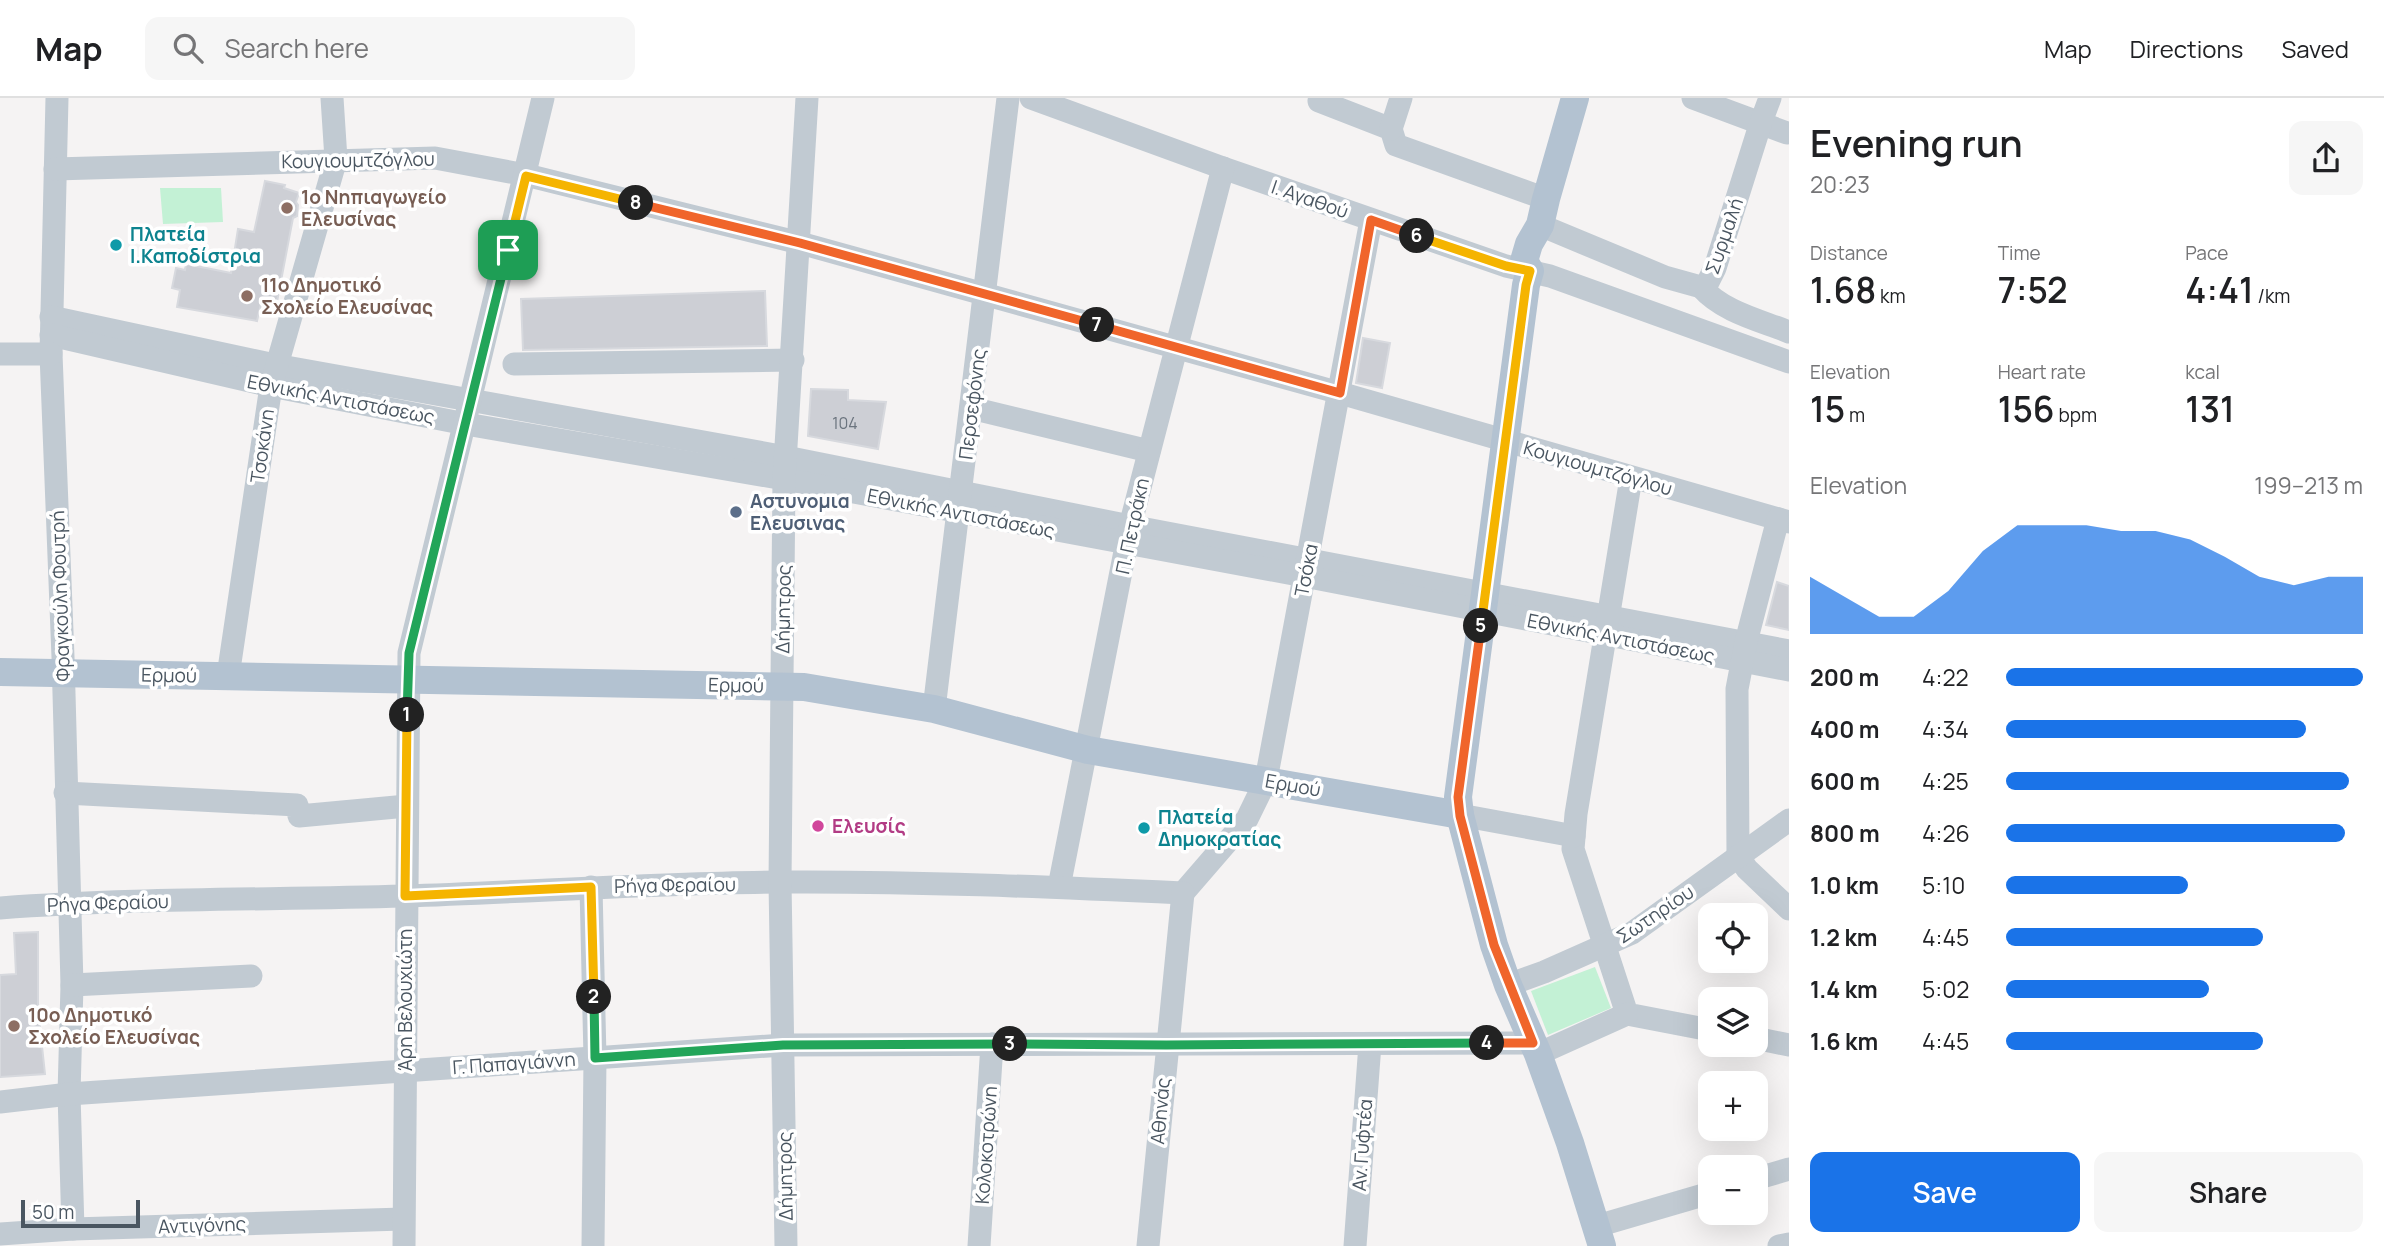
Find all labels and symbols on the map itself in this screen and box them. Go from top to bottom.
street label: Κουγιουμτζόγλου [281,146,435,174]
street label: Ι. Αγαθού [1268,174,1352,224]
place label: 1ο Νηπιαγωγείο Ελευσίνας [301,184,446,232]
pin: 8 [618,186,654,220]
street label: Συρμαλή [1699,194,1749,278]
marker: 1ο Νηπιαγωγείο Ελευσίνας [279,200,295,216]
pin: 6 [1400,218,1434,254]
pin [478,220,538,280]
place label: Πλατεία Ι.Καποδίστρια [130,221,261,269]
marker: Πλατεία Ι.Καποδίστρια [108,237,124,253]
place label: 11ο Δημοτικό Σχολείο Ελευσίνας [261,272,433,320]
marker: 11ο Δημοτικό Σχολείο Ελευσίνας [239,288,255,304]
pin: 7 [1080,308,1114,342]
street label: Περσεφόνης [952,347,992,461]
street label: Εθνικής Αντιστάσεως [245,368,437,430]
street label: Τσοκάνη [244,407,280,485]
house number: 104 [832,412,858,434]
street label: Κουγιουμτζόγλου [1521,434,1675,502]
street label: Π. Πετράκη [1109,475,1155,577]
street label: Εθνικής Αντιστάσεως [865,482,1057,544]
place label: Αστυνομια Ελευσινας [750,488,850,536]
marker: Αστυνομια Ελευσινας [728,504,744,520]
street label: Φραγκούλη Φουτρή [44,510,76,682]
street label: Τσόκα [1288,541,1324,599]
street label: Δήμητρος [769,564,797,654]
street label: Εθνικής Αντιστάσεως [1525,607,1717,669]
pin: 5 [1464,608,1498,644]
street label: Ερμού [141,662,197,688]
street label: Ερμού [708,672,764,698]
pin: 1 [390,698,424,732]
street label: Ερμού [1263,767,1323,803]
place label: Πλατεία Δημοκρατίας [1158,804,1281,852]
place label: Ελευσίς [832,813,906,839]
marker: Ελευσίς [810,818,826,834]
marker: Πλατεία Δημοκρατίας [1136,820,1152,836]
street label: Ρήγα Φεραίου [614,871,736,899]
street label: Σωτηρίου [1611,879,1699,949]
street label: Ρήγα Φεραίου [47,888,169,918]
street label: Άρη Βελουχιώτη [392,929,418,1071]
pin: 2 [576,979,612,1014]
place label: 10ο Δημοτικό Σχολείο Ελευσίνας [28,1002,200,1050]
marker: 10ο Δημοτικό Σχολείο Ελευσίνας [6,1018,22,1034]
pin: 3 [992,1026,1028,1062]
pin: 4 [1470,1026,1504,1060]
street label: Γ. Παπαγιάννη [452,1046,576,1080]
street label: Αθηνάς [1144,1077,1176,1145]
street label: Κολοκοτρώνη [969,1085,1003,1205]
street label: Αν. Γυφτέα [1346,1098,1378,1192]
street label: Δήμητρος [771,1131,799,1221]
scale bar [21,1197,140,1229]
street label: Αντιγόνης [157,1210,247,1240]

